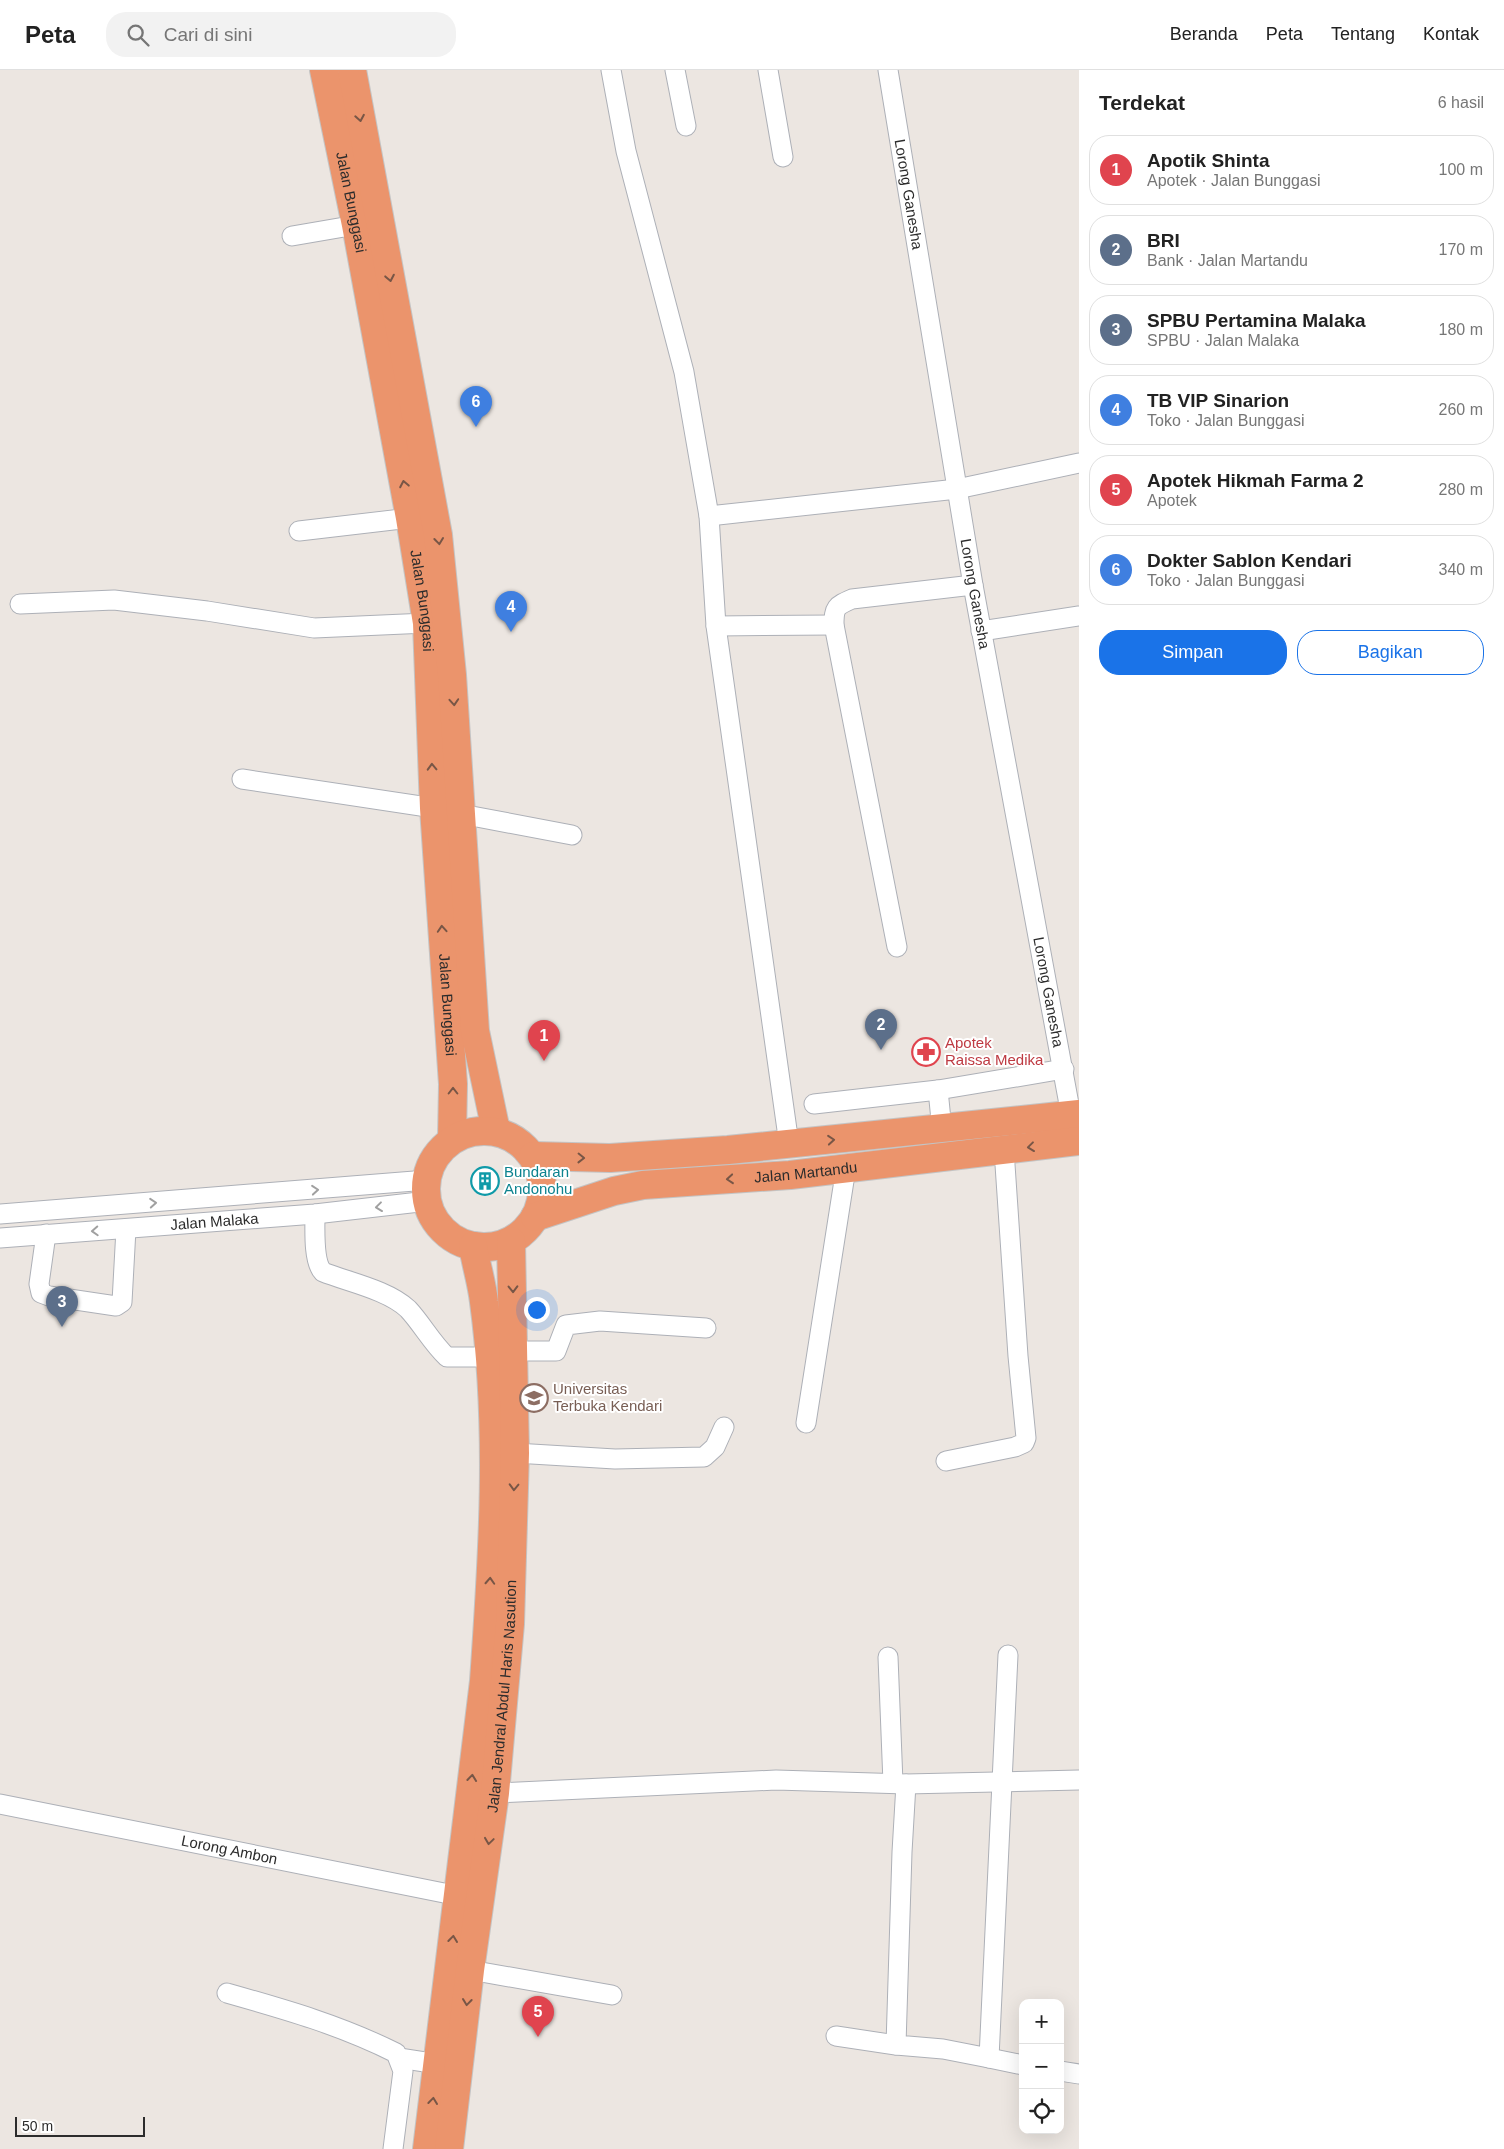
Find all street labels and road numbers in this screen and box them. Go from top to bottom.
street label: Lorong Ganesha [892,138,927,251]
street label: Jalan Bunggasi [333,150,370,254]
street label: Lorong Ganesha [957,537,994,651]
street label: Jalan Bunggasi [407,549,437,652]
street label: Lorong Ganesha [1030,936,1067,1049]
street label: Jalan Bunggasi [436,953,460,1057]
street label: Jalan Martandu [754,1158,858,1185]
street label: Jalan Malaka [170,1209,260,1233]
street label: Jalan Jendral Abdul Haris Nasution [483,1580,519,1814]
street label: Lorong Ambon [180,1832,279,1867]

